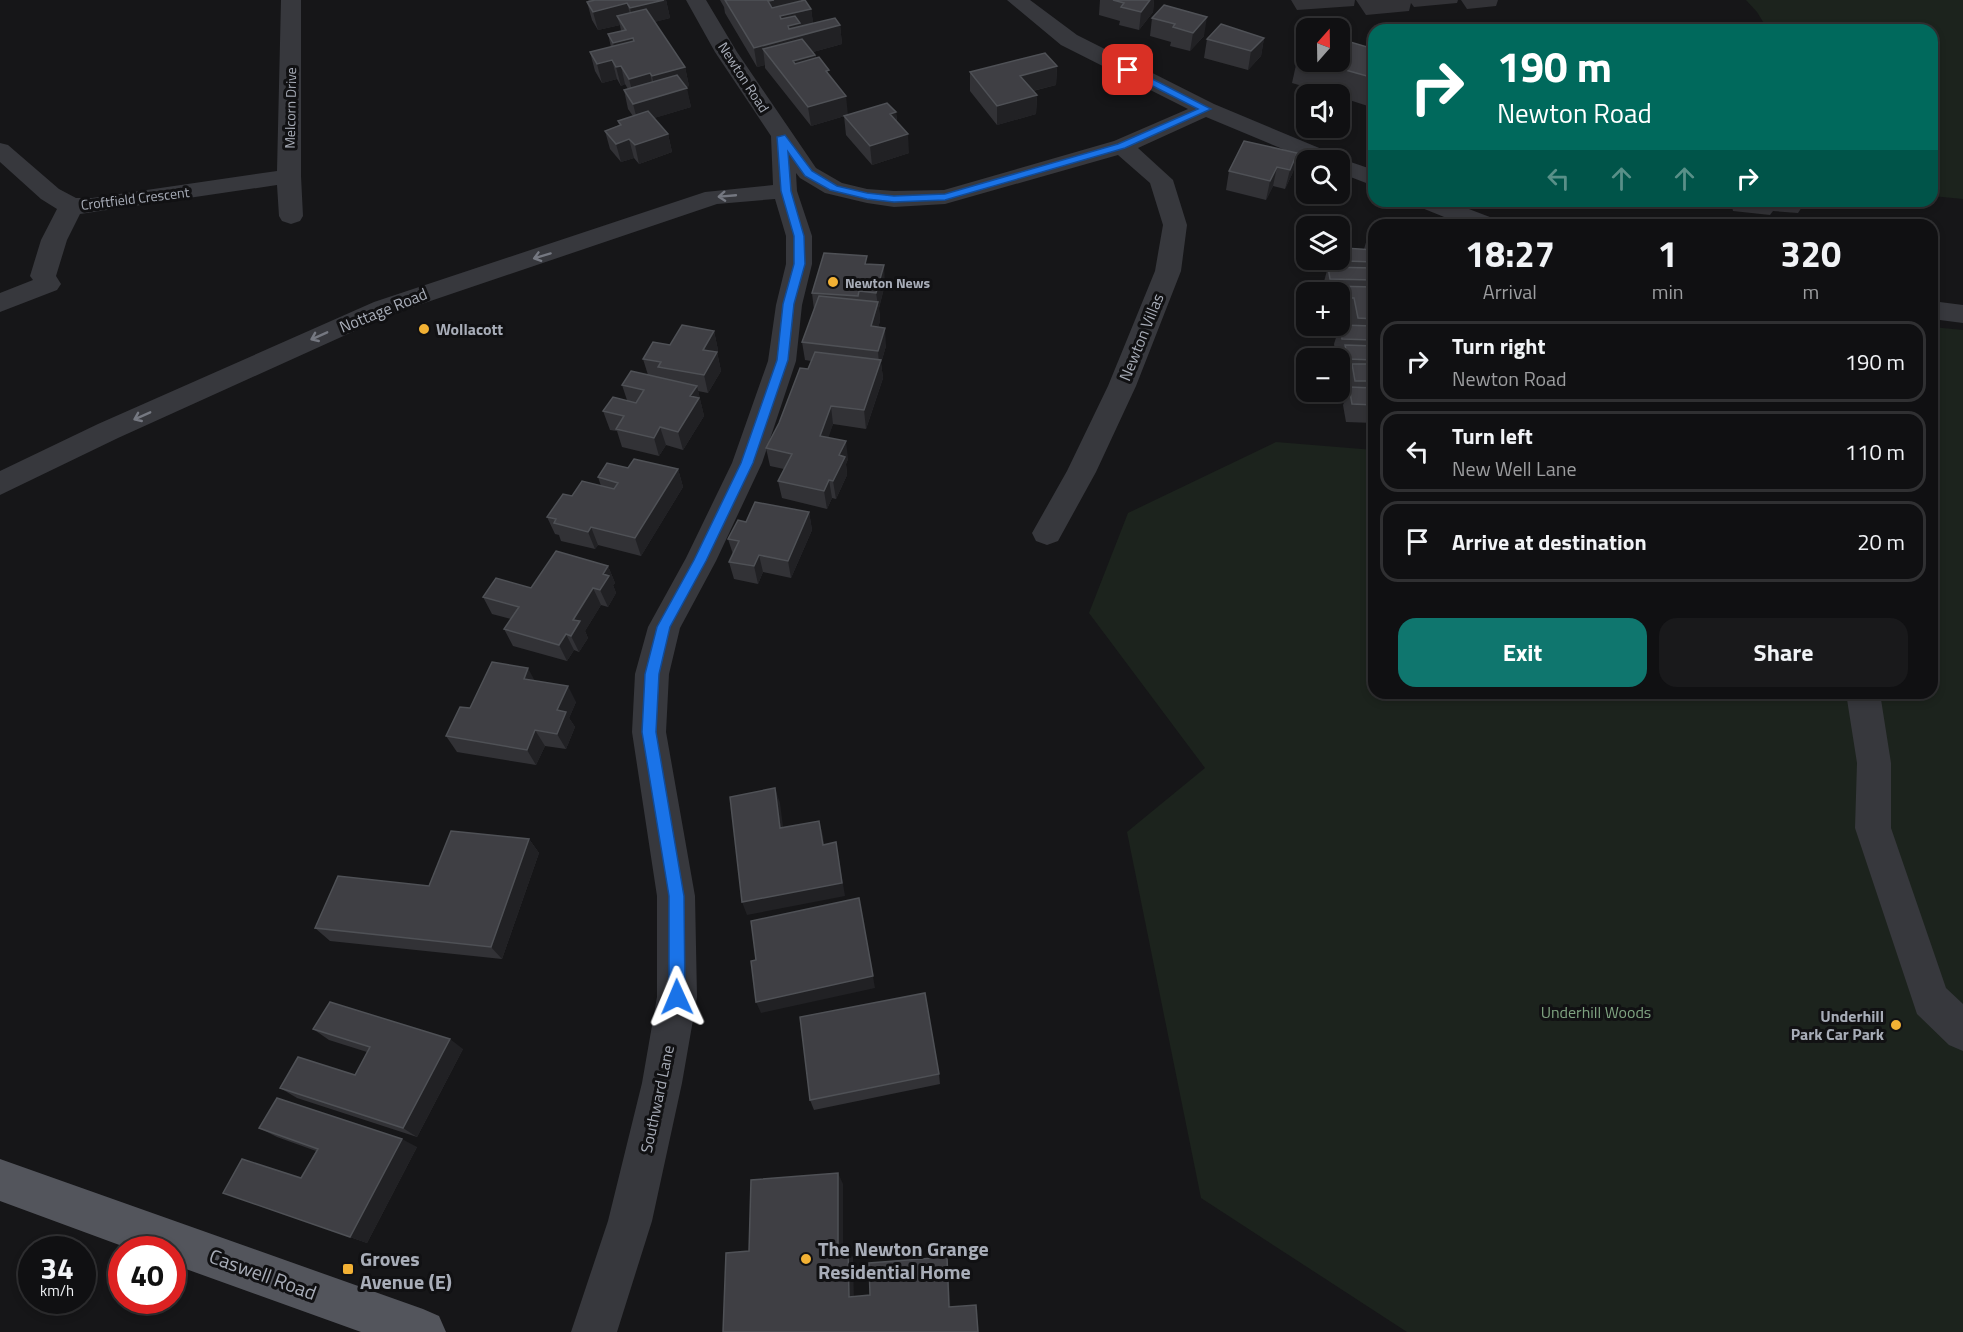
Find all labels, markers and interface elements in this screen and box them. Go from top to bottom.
north arrow [1296,18,1350,72]
map controls [1296,18,1350,402]
text: 190 m [1497,34,1612,98]
street label: Newton Road [713,38,775,116]
pin [1102,44,1153,95]
icon: right [1398,48,1476,126]
icon: arrive [1111,53,1144,86]
street label: Melcorn Drive [279,67,301,149]
button: sound [1296,84,1350,138]
text: Newton Road [1497,92,1652,133]
button: search [1296,150,1350,204]
icon: left [1542,162,1575,195]
icon: ahead [1605,162,1638,195]
icon: ahead [1668,162,1701,195]
icon: right [1731,162,1764,195]
street label: Croftfield Crescent [80,181,190,215]
one-way arrow [718,191,738,202]
button: layers [1296,216,1350,270]
text: 18:27 [1465,226,1555,281]
text: 1 [1658,226,1678,281]
text: 320 [1781,226,1841,281]
one-way arrow [533,251,552,262]
place label: Newton News [845,272,930,293]
marker: Newton News [826,275,840,289]
text: Arrival [1483,276,1537,307]
text: min [1652,276,1684,307]
text: m [1802,276,1819,307]
street label: Nottage Road [335,281,431,339]
button: + [1296,282,1350,336]
street label: Newton Villas [1112,289,1170,385]
place label: Wollacott [436,317,503,341]
marker: Wollacott [417,322,431,336]
text: Turn right [1452,329,1546,363]
one-way arrow [311,331,329,342]
icon: right [1401,345,1434,378]
text: 190 m [1845,345,1905,379]
button: − [1296,348,1350,402]
text: Newton Road [1452,363,1567,394]
one-way arrow [133,411,151,422]
text: Turn left [1452,419,1533,453]
icon: left [1401,435,1434,468]
text: 110 m [1845,435,1905,469]
text: New Well Lane [1452,453,1577,484]
icon: arrive [1401,525,1434,558]
text: Arrive at destination [1452,525,1647,559]
text: 20 m [1857,525,1905,559]
button: Exit [1398,618,1647,687]
button: Share [1659,618,1908,687]
position arrow [645,965,709,1029]
park label: Underhill Woods [1541,1000,1651,1024]
place label: Underhill Park Car Park [1791,1004,1885,1046]
marker: Underhill Park Car Park [1889,1018,1903,1032]
street label: Southward Lane [634,1043,680,1155]
place label: The Newton Grange Residential Home [818,1233,989,1287]
speed limit sign: 40 [108,1236,186,1314]
street label: Caswell Road [205,1240,321,1308]
place label: Groves Avenue (E) [360,1243,452,1297]
text: 34 [40,1245,74,1291]
marker: The Newton Grange Residential Home [799,1252,813,1266]
marker: Groves Avenue (E) [341,1262,355,1276]
text: km/h [40,1279,74,1302]

